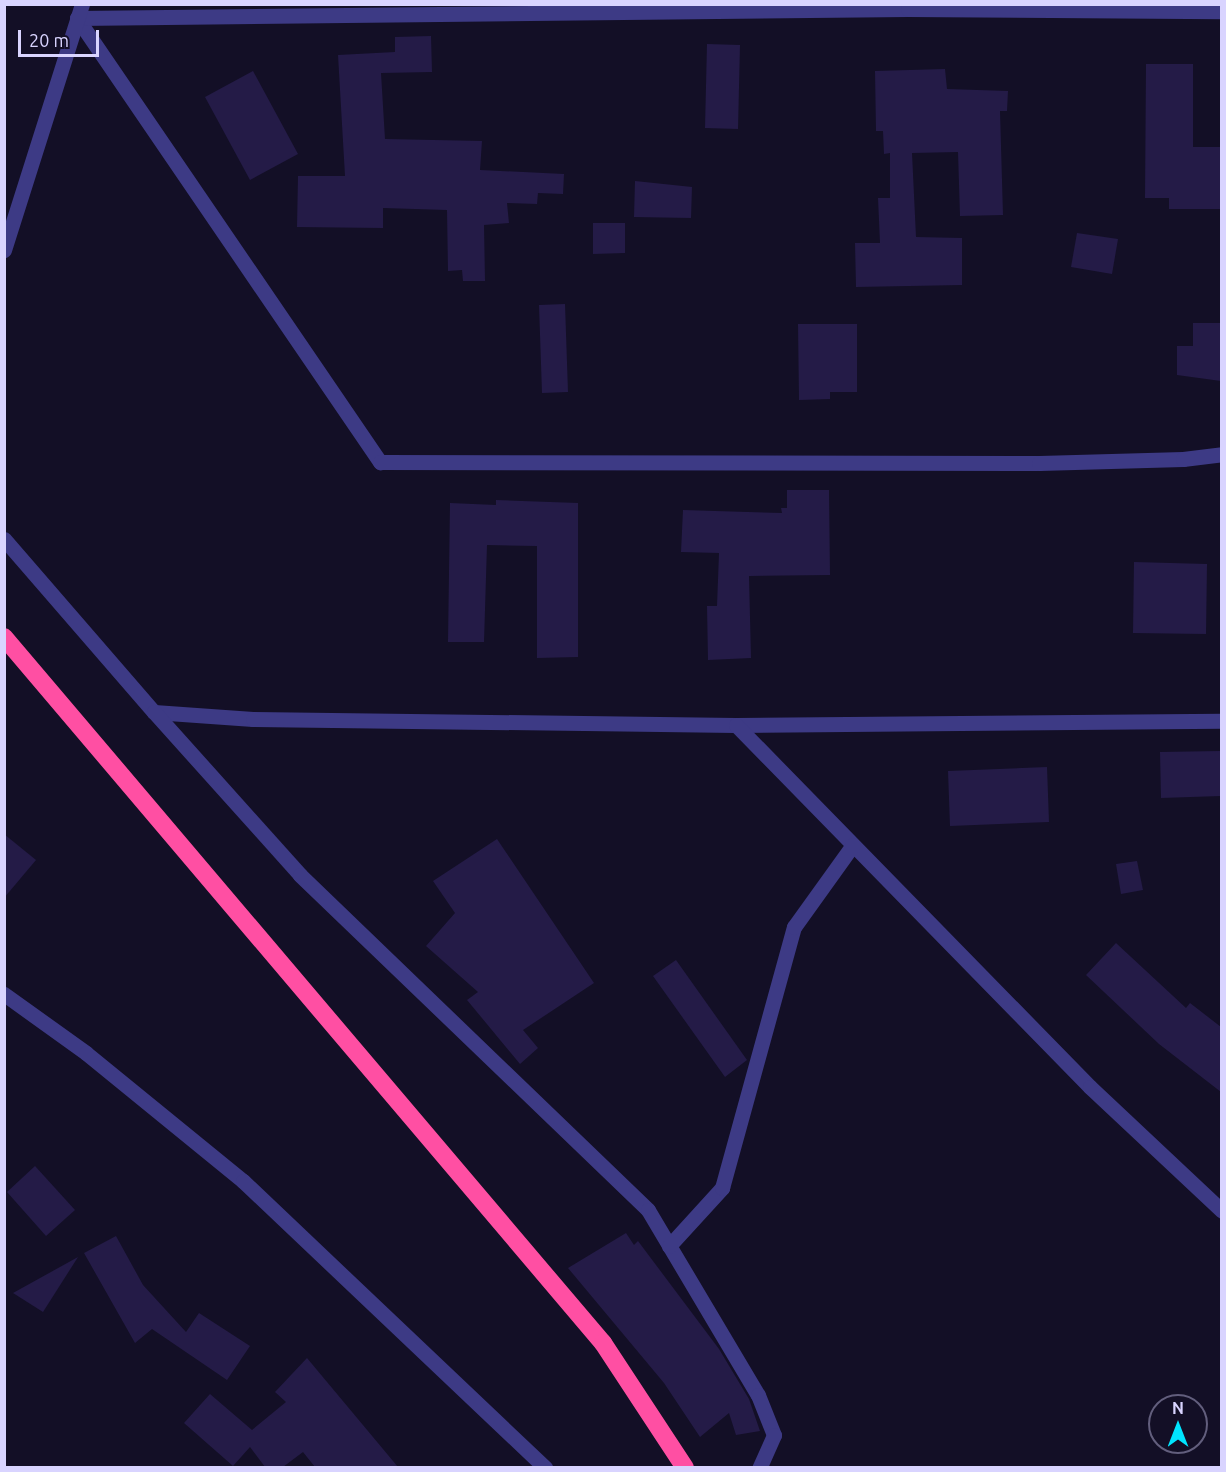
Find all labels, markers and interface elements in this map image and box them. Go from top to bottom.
scale bar [21,18,102,56]
text: 20 m [29,30,69,50]
north arrow [1148,1394,1208,1454]
text: N [1172,1399,1184,1417]

